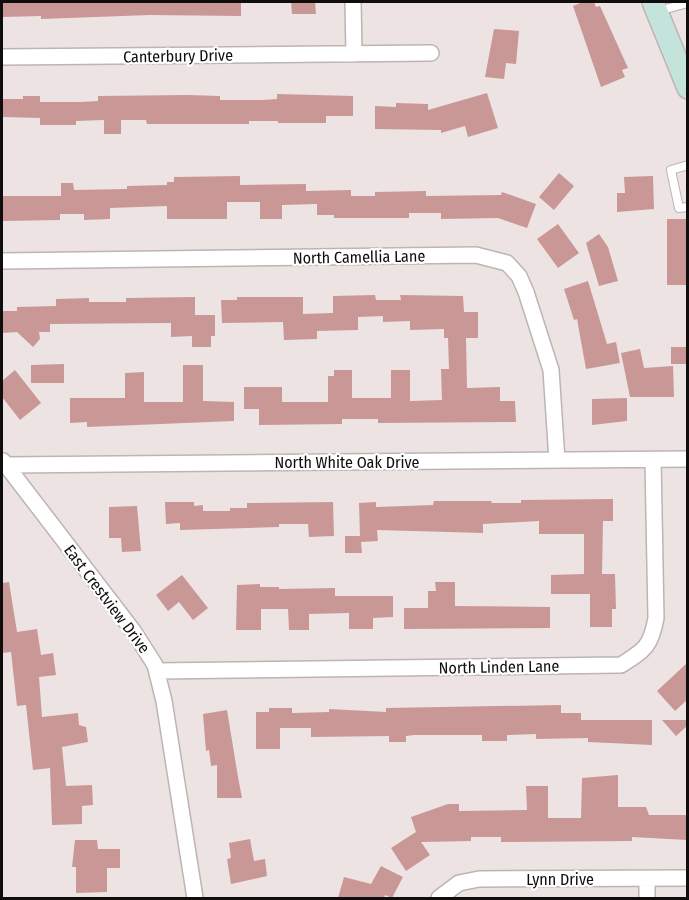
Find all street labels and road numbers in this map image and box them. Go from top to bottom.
street label: Canterbury Drive [123,46,233,66]
street label: North Camellia Lane [293,246,425,268]
street label: North White Oak Drive [274,453,420,472]
street label: East Crestview Drive [60,541,154,657]
street label: North Linden Lane [439,656,560,678]
street label: Lynn Drive [526,870,594,889]

